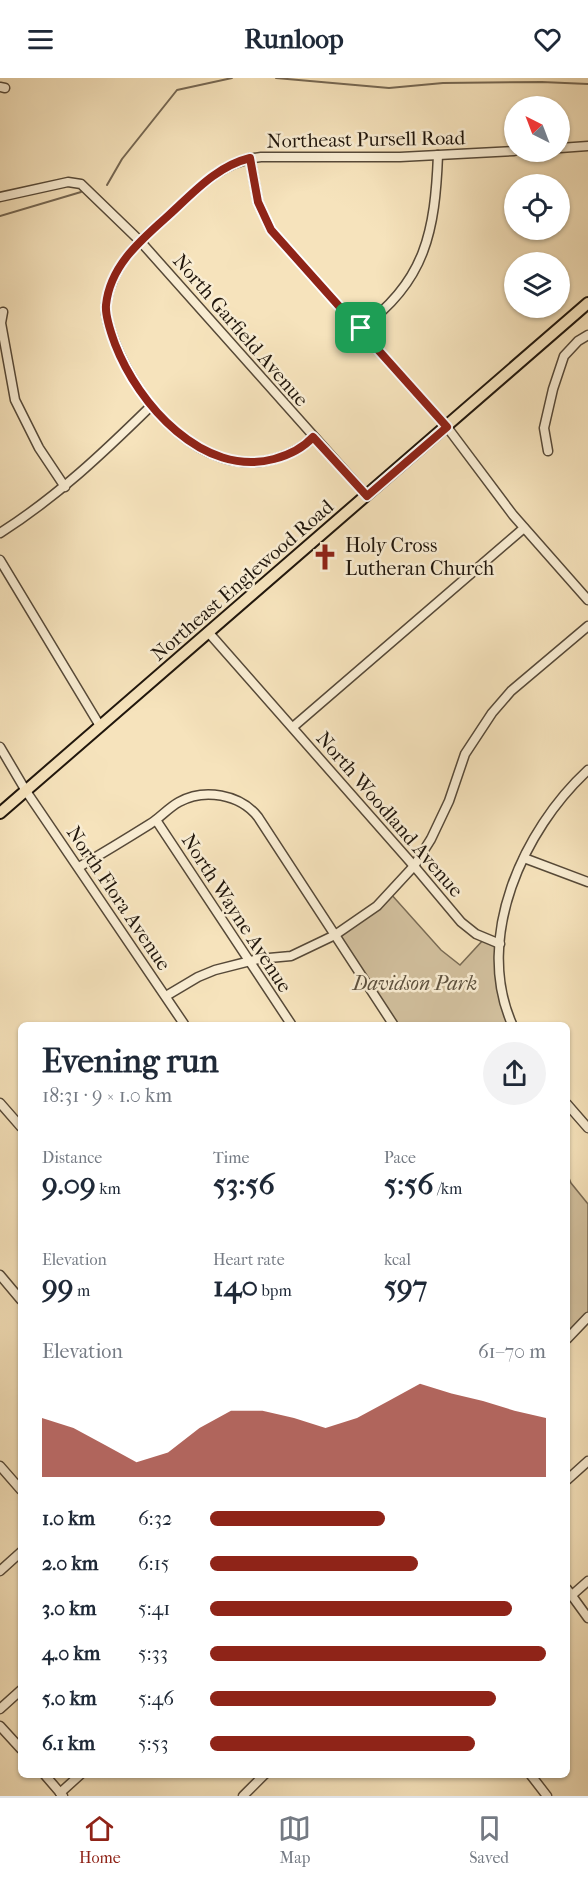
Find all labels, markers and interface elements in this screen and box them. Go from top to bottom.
icon: menu [24,23,57,56]
text: Runloop [244,23,344,55]
icon: heart [531,23,564,56]
north arrow [504,96,570,162]
map controls [504,96,570,318]
street label: Northeast Pursell Road [267,126,467,153]
button: locate [504,174,570,240]
street label: North Garfield Avenue [168,250,313,411]
button: layers [504,252,570,318]
pin [335,302,386,353]
icon: arrive [344,311,377,344]
street label: Northeast Englewood Road [147,494,339,666]
place label: Holy Cross Lutheran Church [345,534,495,580]
church icon: Holy Cross Lutheran Church [310,542,340,572]
street label: North Woodland Avenue [312,727,468,902]
street label: North Flora Avenue [62,822,175,975]
street label: North Wayne Avenue [177,830,296,997]
park label: Davidson Park [351,972,477,995]
text: Evening run [42,1042,219,1081]
button: share [483,1042,546,1105]
text: 18:31 · 9 × 1.0 km [42,1084,172,1107]
text: Distance [42,1148,102,1167]
text: Time [213,1148,249,1167]
text: Pace [384,1148,416,1167]
text: 9.09 [42,1167,96,1202]
text: 53:56 [213,1167,275,1202]
text: 5:56 [384,1167,433,1202]
text: km [96,1179,121,1198]
text: /km [433,1179,462,1198]
text: Elevation [42,1250,107,1269]
text: Heart rate [213,1250,285,1269]
text: kcal [384,1250,411,1269]
text: 99 [42,1269,73,1304]
text: 140 [213,1269,258,1304]
text: 597 [384,1269,427,1304]
text: m [73,1281,90,1300]
text: bpm [258,1281,292,1300]
text: Elevation [42,1340,123,1363]
text: 61–70 m [478,1340,546,1363]
text: 1.0 km [42,1507,95,1530]
text: 6:32 [138,1507,172,1530]
text: 2.0 km [42,1552,98,1575]
text: 6:15 [138,1552,169,1575]
text: 3.0 km [42,1597,96,1620]
text: 5:41 [138,1597,170,1620]
text: 4.0 km [42,1642,100,1665]
text: 5:33 [138,1642,168,1665]
text: 5.0 km [42,1687,97,1710]
text: 5:46 [138,1687,174,1710]
text: 6.1 km [42,1732,95,1755]
text: 5:53 [138,1732,168,1755]
tab: Home [79,1812,121,1867]
tab: Map [278,1812,311,1867]
tab: Saved [469,1812,509,1867]

